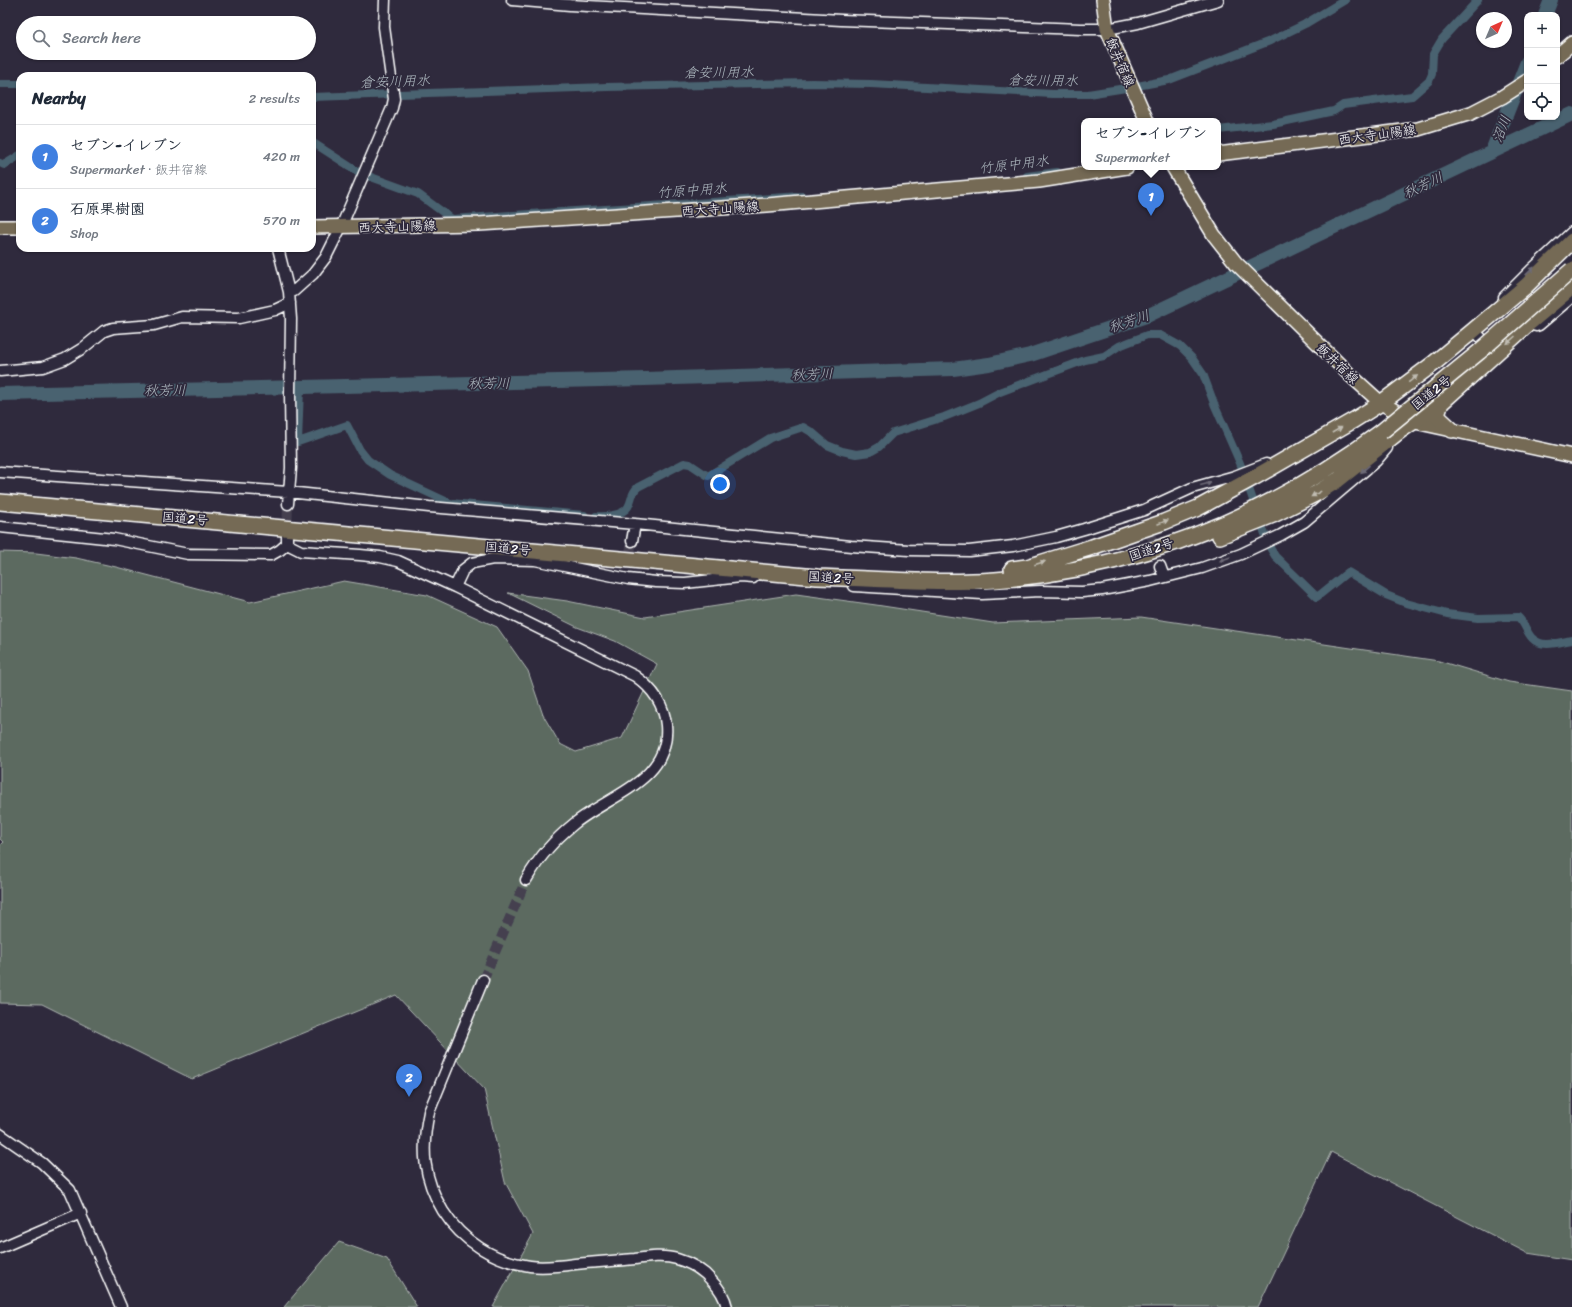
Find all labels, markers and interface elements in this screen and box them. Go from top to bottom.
north arrow [1476,12,1512,48]
map controls [1524,12,1560,120]
button: + [1524,12,1560,48]
search box [16,16,316,60]
text: Search here [62,25,141,51]
icon: search [30,27,52,49]
street label: 飯井宿線 [1100,34,1142,92]
button: − [1524,48,1560,84]
water label: 倉安川用水 [684,59,754,86]
water label: 倉安川用水 [1008,67,1078,94]
water label: 倉安川用水 [360,68,430,95]
text: Nearby [32,83,86,113]
button: locate [1524,84,1560,120]
text: 2 results [249,87,300,110]
water label: 沼川 [1485,112,1518,147]
popup [1081,118,1221,170]
street label: 西大寺山陽線 [1337,118,1418,151]
text: セブン-イレブン [1095,120,1207,146]
text: セブン-イレブン [70,132,182,158]
text: 1 [42,145,48,168]
text: 420 m [263,145,300,168]
text: Supermarket [1095,146,1170,169]
water label: 竹原中用水 [978,148,1050,181]
text: Supermarket · 飯井宿線 [70,158,207,181]
water label: 秋芳川 [1399,165,1448,206]
water label: 竹原中用水 [656,176,728,205]
pin: 1 [1138,183,1164,216]
street label: 西大寺山陽線 [680,194,761,223]
text: 石原果樹園 [70,196,145,222]
text: 2 [41,209,49,232]
text: 570 m [263,209,300,232]
street label: 西大寺山陽線 [358,214,437,239]
text: Shop [70,222,98,245]
one-way arrow [1525,266,1535,276]
water label: 秋芳川 [1105,303,1153,340]
one-way arrow [1505,335,1516,344]
street label: 飯井宿線 [1311,337,1365,390]
water label: 秋芳川 [791,361,833,388]
street label: 国道2号 [1406,369,1457,416]
water label: 秋芳川 [468,371,510,396]
one-way arrow [1407,375,1418,383]
water label: 秋芳川 [144,378,186,403]
one-way arrow [1331,427,1343,434]
one-way arrow [1360,465,1371,474]
your location [710,474,730,494]
one-way arrow [1200,481,1212,487]
one-way arrow [1310,490,1322,497]
street label: 国道2号 [161,505,209,532]
one-way arrow [1157,519,1169,525]
street label: 国道2号 [1125,531,1177,568]
street label: 国道2号 [484,535,532,562]
one-way arrow [1219,557,1231,563]
one-way arrow [1034,560,1046,566]
street label: 国道2号 [807,565,855,590]
pin: 2 [396,1064,422,1097]

